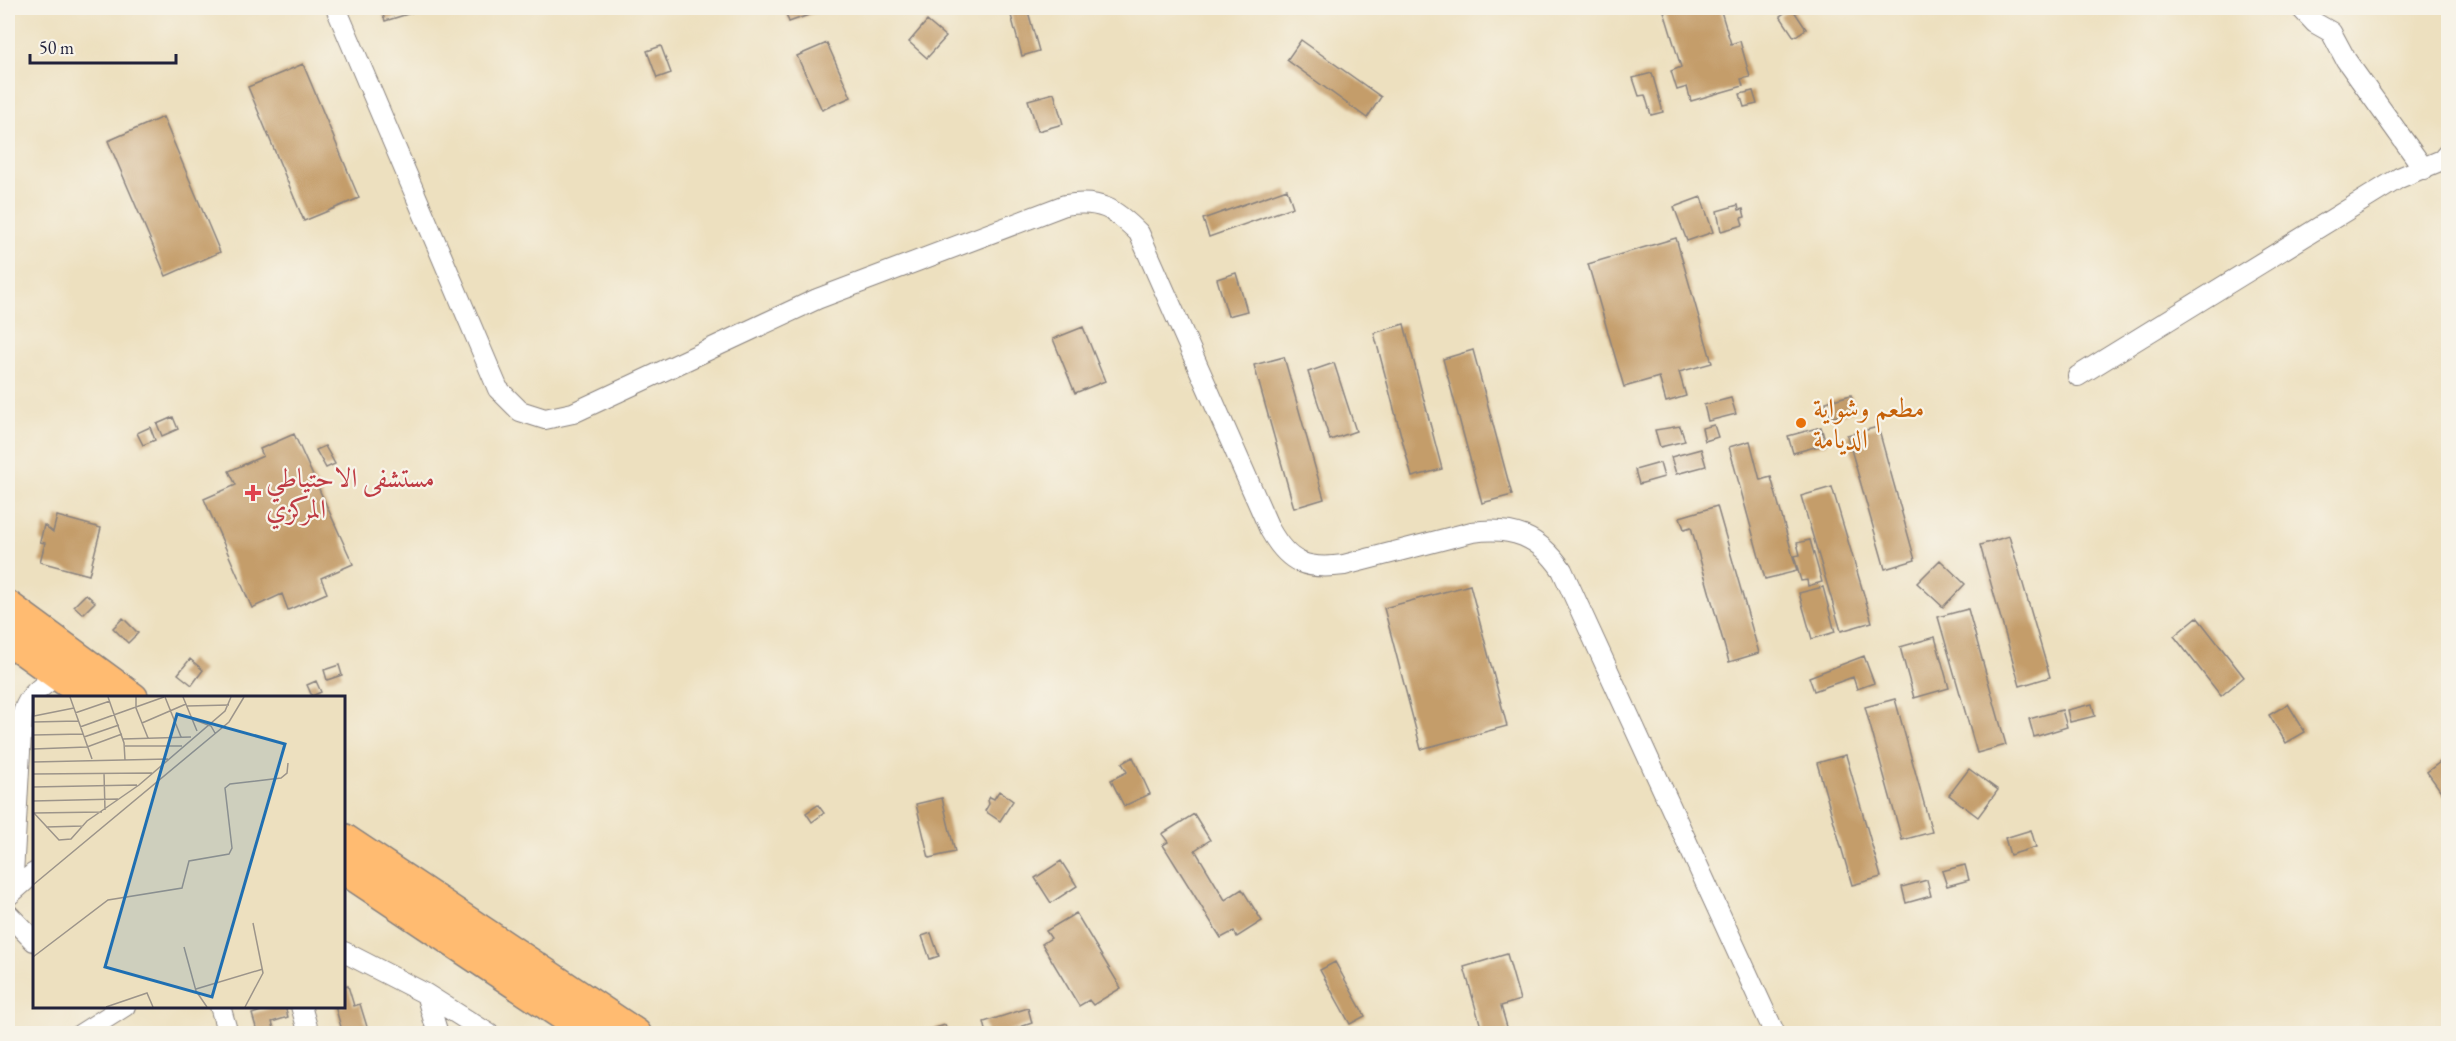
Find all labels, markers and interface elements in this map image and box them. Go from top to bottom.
scale bar [30,27,176,65]
text: 50 m [39,36,74,59]
place label: مطعم وشواية الديامة [1813,390,1924,456]
marker: مطعم وشواية الديامة [1794,416,1808,430]
place label: مستشفى الاحتياطي المركزي [266,460,435,530]
marker: مستشفى الاحتياطي المركزي [244,484,262,502]
inset map [33,696,345,1008]

